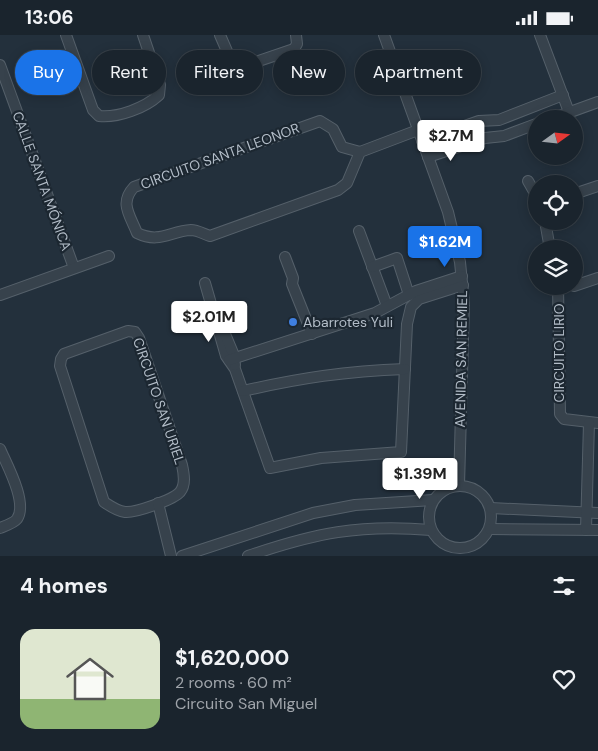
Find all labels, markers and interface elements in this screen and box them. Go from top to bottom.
text: 13:06 [25,5,74,30]
chip: Buy [15,50,82,95]
chip: Rent [92,50,166,95]
chip: Filters [176,50,263,95]
chip: New [273,50,345,95]
chip: Apartment [355,50,481,95]
street label: CALLE SANTA MÓNICA [8,109,76,253]
north arrow [528,110,582,165]
map controls [528,110,583,295]
street label: CIRCUITO SANTA LEONOR [138,119,302,193]
pin: $2.7M [416,119,486,162]
text: $2.7M [428,125,474,146]
button: locate [528,175,583,230]
pin: $1.62M [404,225,486,268]
text: $1.62M [419,231,471,252]
button: layers [528,240,583,295]
street label: AVENIDA SAN REMIEL [451,290,471,428]
pin: $2.01M [168,301,250,343]
street label: CIRCUITO LIRIO [550,303,568,403]
text: $2.01M [182,306,236,327]
place label: Abarrotes Yuli [303,313,393,331]
marker: Abarrotes Yuli [287,316,299,328]
street label: CIRCUITO SAN URIEL [129,335,189,467]
pin: $1.39M [379,457,461,500]
text: $1.39M [393,463,447,484]
text: 4 homes [20,572,108,600]
icon: filters [550,572,578,600]
text: $1,620,000 [175,644,289,672]
icon: home [60,649,120,709]
icon: heart [550,665,578,693]
text: 2 rooms · 60 m² [175,672,292,693]
text: Circuito San Miguel [175,693,317,714]

